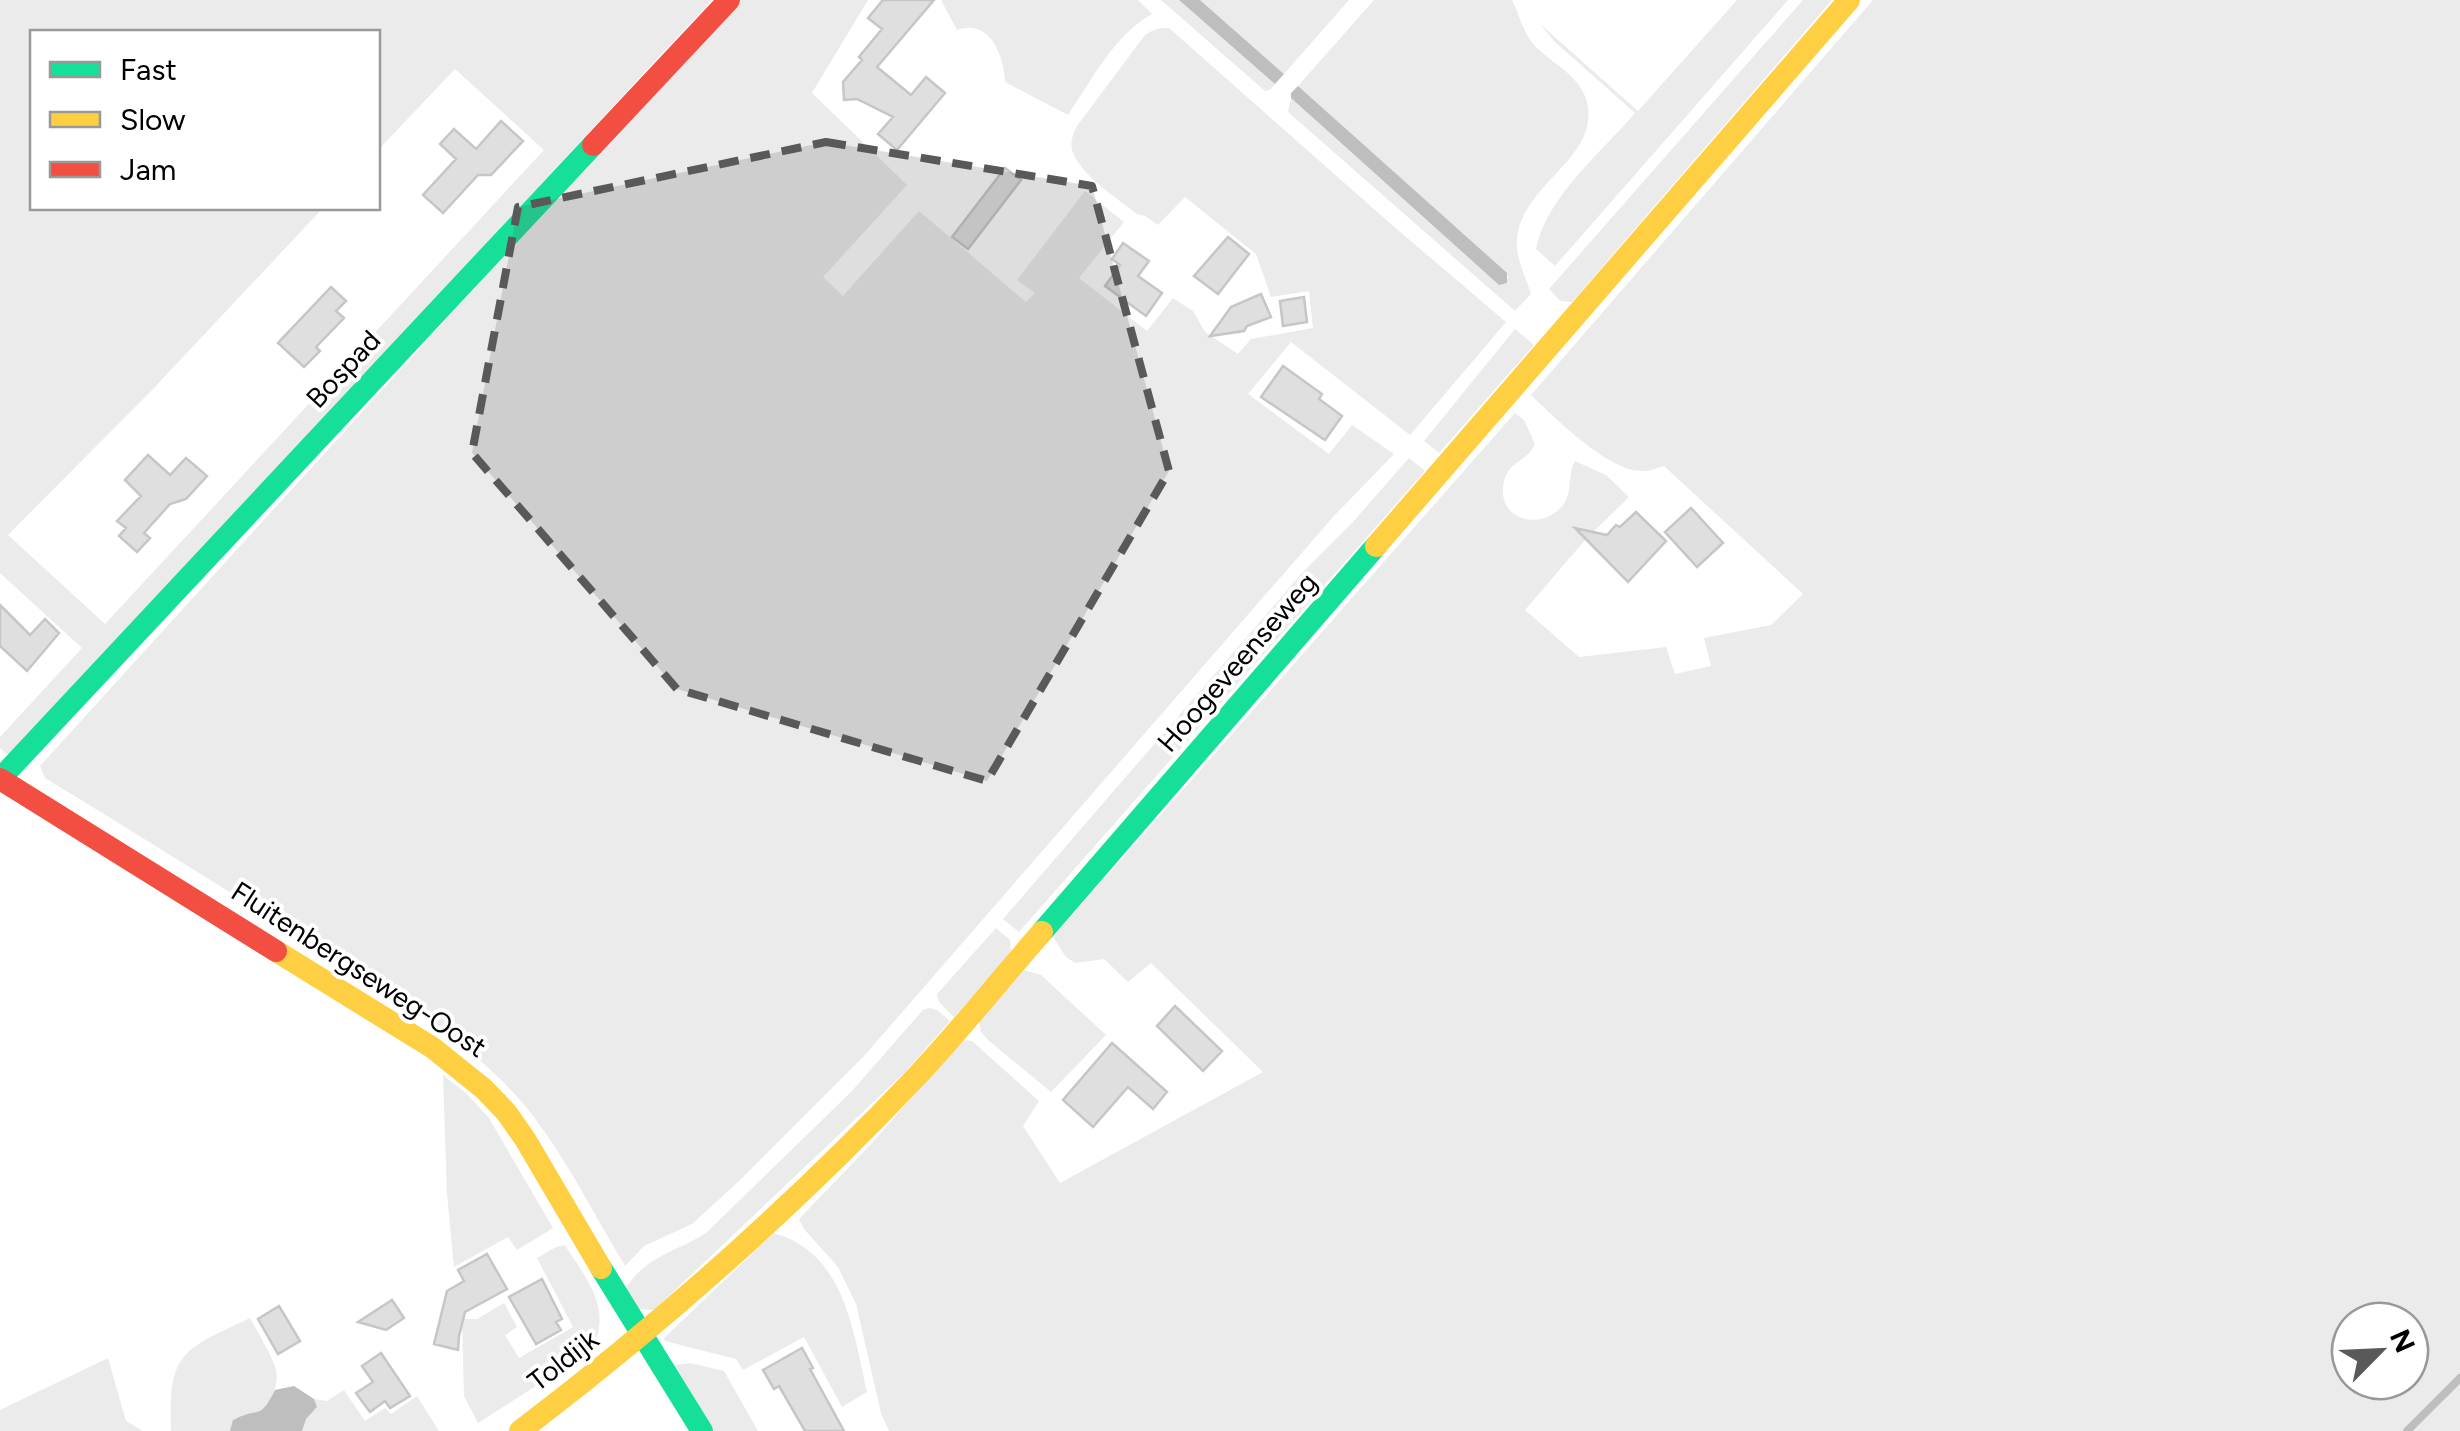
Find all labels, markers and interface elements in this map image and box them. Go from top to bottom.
legend [30,30,380,210]
text: Fast [120,51,177,88]
text: Slow [120,101,186,138]
text: Jam [120,151,176,188]
street label: Bospad [299,323,387,415]
street label: Hoogeveenseweg [1150,565,1324,759]
street label: Fluitenbergseweg-Oost [225,874,493,1064]
north arrow [2330,1301,2430,1401]
street label: Toldijk [521,1322,605,1398]
text: N [2383,1324,2423,1358]

